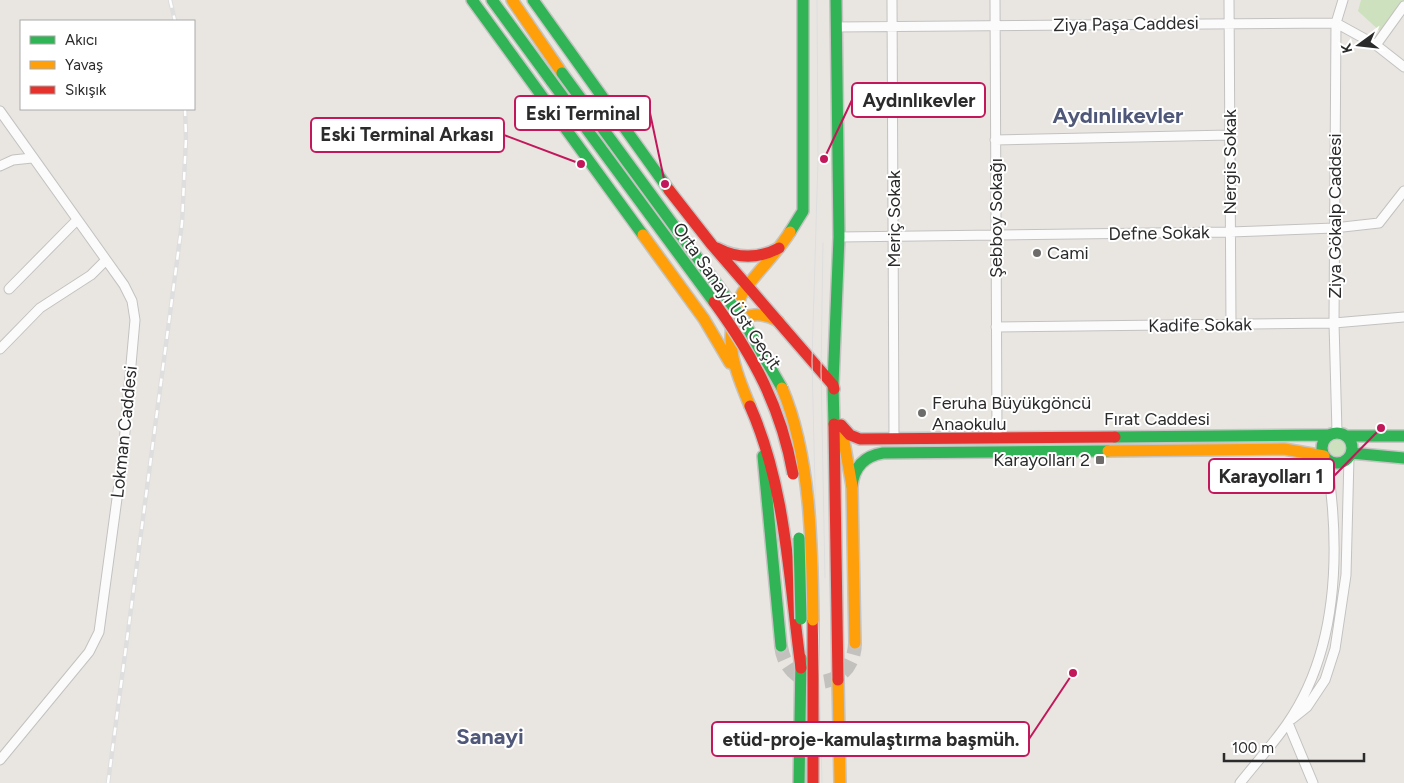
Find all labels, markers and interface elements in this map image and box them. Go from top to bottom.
street label: Ziya Paşa Caddesi [1053,12,1199,36]
legend [20,20,195,110]
north arrow [1334,20,1384,70]
text: Akıcı [65,31,98,49]
text: K [1337,41,1356,55]
text: Yavaş [65,56,103,74]
text: Sıkışık [65,81,107,99]
callout: Aydınlıkevler [852,83,985,117]
text: Aydınlıkevler [863,89,975,112]
callout: Eski Terminal [515,96,650,130]
text: Eski Terminal [526,102,640,125]
district label: Aydınlıkevler [1053,102,1184,129]
street label: Nergis Sokak [1219,109,1241,215]
callout: Eski Terminal Arkası [311,118,504,152]
text: Eski Terminal Arkası [320,123,494,146]
street label: Ziya Gökalp Caddesi [1324,133,1346,299]
street label: Şebboy Sokağı [985,158,1007,278]
street label: Meriç Sokak [883,170,905,268]
street label: Orta Sanayi Üst Geçit [668,218,786,374]
street label: Defne Sokak [1108,221,1210,245]
place label: Cami [1047,242,1089,264]
marker: Cami [1031,247,1043,259]
street label: Kadife Sokak [1148,313,1252,337]
street label: Lokman Caddesi [106,365,142,499]
place label: Feruha Büyükgöncü Anaokulu [932,392,1091,435]
marker: Feruha Büyükgöncü Anaokulu [916,407,928,419]
street label: Fırat Caddesi [1104,408,1210,430]
place label: Karayolları 2 [993,449,1090,471]
marker: Karayolları 2 [1094,454,1106,466]
callout: Karayolları 1 [1209,459,1334,493]
text: Karayolları 1 [1218,465,1324,488]
callout: etüd-proje-kamulaştırma başmüh. [712,722,1029,756]
district label: Sanayi [456,723,524,750]
text: etüd-proje-kamulaştırma başmüh. [722,728,1020,751]
scale bar [1224,730,1364,762]
text: 100 m [1232,739,1274,757]

